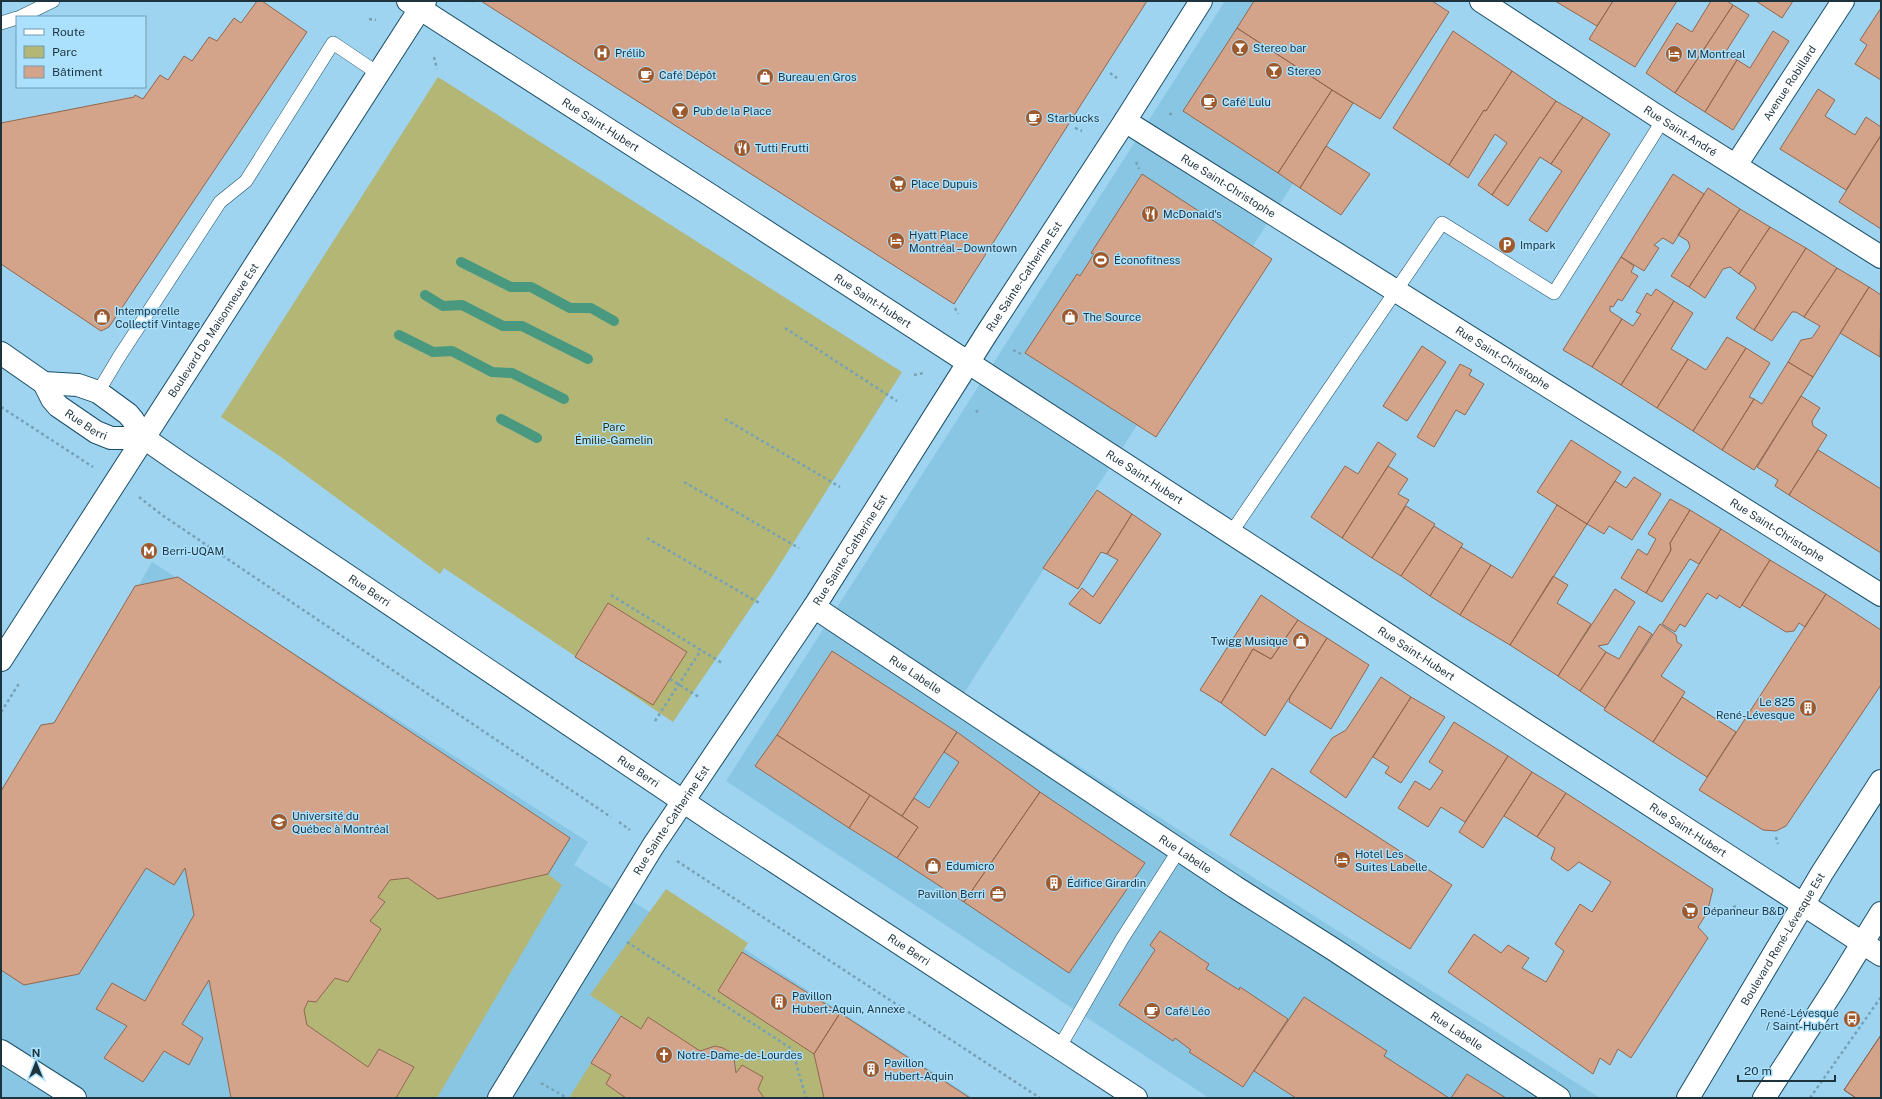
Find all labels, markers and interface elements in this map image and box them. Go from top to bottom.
legend [16,16,146,88]
text: Route [52,25,85,39]
bar icon: Stereo bar [1230,38,1250,58]
place label: Stereo bar [1253,42,1307,54]
hospital icon: Prélib [592,43,612,63]
street label: Avenue Robillard [1761,43,1818,122]
hotel icon: M Montreal [1664,44,1684,64]
text: Parc [52,45,77,59]
place label: Prélib [615,47,646,59]
place label: M Montreal [1687,48,1745,60]
bar icon: Stereo [1264,61,1284,81]
text: Bâtiment [52,65,103,79]
cafe icon: Café Dépôt [636,65,656,85]
place label: Stereo [1287,65,1321,77]
shop icon: Bureau en Gros [755,67,775,87]
place label: Café Dépôt [659,69,716,81]
place label: Bureau en Gros [778,71,857,83]
cafe icon: Café Lulu [1199,92,1219,112]
street label: Rue Saint-Hubert [560,96,642,154]
place label: Café Lulu [1222,96,1271,108]
bar icon: Pub de la Place [670,101,690,121]
street label: Rue Saint-André [1642,103,1719,158]
place label: Pub de la Place [693,105,771,117]
cafe icon: Starbucks [1024,108,1044,128]
place label: Starbucks [1047,112,1100,124]
restaurant icon: Tutti Frutti [732,138,752,158]
place label: Tutti Frutti [755,142,809,154]
street label: Rue Saint-Christophe [1179,152,1278,220]
supermarket icon: Place Dupuis [888,174,908,194]
place label: Place Dupuis [911,178,978,190]
restaurant icon: McDonald's [1140,204,1160,224]
place label: McDonald's [1163,208,1222,220]
street label: Rue Sainte-Catherine Est [984,219,1064,334]
place label: Hyatt Place Montréal – Downtown [909,229,1017,254]
hotel icon: Hyatt Place Montréal – Downtown [886,231,906,251]
parking icon: Impark [1497,235,1517,255]
place label: Impark [1520,239,1556,251]
sports icon: Éconofitness [1091,250,1111,270]
place label: Éconofitness [1114,253,1181,266]
street label: Boulevard De Maisonneuve Est [166,261,261,400]
street label: Rue Saint-Hubert [832,271,914,330]
place label: Intemporelle Collectif Vintage [115,305,200,330]
shop icon: Intemporelle Collectif Vintage [92,307,112,327]
shop icon: The Source [1060,307,1080,327]
place label: The Source [1083,311,1141,323]
street label: Rue Saint-Christophe [1453,324,1552,392]
street label: Rue Berri [63,407,109,442]
park label: Parc Émilie-Gamelin [575,421,653,446]
street label: Rue Saint-Hubert [1104,448,1185,506]
street label: Rue Sainte-Catherine Est [811,492,889,608]
street label: Rue Saint-Christophe [1728,496,1827,564]
metro station icon: Berri-UQAM [139,541,159,561]
place label: Berri-UQAM [162,545,224,557]
street label: Rue Berri [346,572,393,609]
street label: Rue Saint-Hubert [1376,624,1457,683]
shop icon: Twigg Musique [1291,631,1311,651]
place label: Twigg Musique [1211,635,1288,647]
street label: Rue Labelle [887,653,944,696]
place label: Le 825 René-Lévesque [1716,696,1795,721]
building icon: Le 825 René-Lévesque [1798,698,1818,718]
street label: Rue Berri [615,753,662,789]
street label: Rue Sainte-Catherine Est [631,763,712,877]
street label: Rue Saint-Hubert [1647,800,1729,859]
place label: Université du Québec à Montréal [292,810,389,835]
school or university icon: Université du Québec à Montréal [269,812,289,832]
street label: Rue Labelle [1157,832,1214,876]
place label: Hotel Les Suites Labelle [1355,848,1428,873]
hotel icon: Hotel Les Suites Labelle [1332,850,1352,870]
shop icon: Edumicro [923,856,943,876]
place label: Edumicro [946,860,994,872]
street label: Boulevard René-Lévesque Est [1739,871,1827,1008]
building icon: Édifice Girardin [1044,873,1064,893]
place label: Édifice Girardin [1067,876,1146,889]
office icon: Pavillon Berri [988,884,1008,904]
place label: Pavillon Berri [917,888,985,900]
supermarket icon: Dépanneur B&D [1680,901,1700,921]
place label: Dépanneur B&D [1703,905,1785,917]
street label: Rue Berri [886,931,932,968]
place label: Pavillon Hubert-Aquin, Annexe [792,990,905,1015]
building icon: Pavillon Hubert-Aquin, Annexe [769,992,789,1012]
cafe icon: Café Léo [1142,1001,1162,1021]
place label: Café Léo [1165,1005,1210,1017]
place label: René-Lévesque / Saint-Hubert [1760,1007,1839,1032]
street label: Rue Labelle [1429,1009,1485,1052]
bus stop icon: René-Lévesque / Saint-Hubert [1842,1009,1862,1029]
north arrow [16,1043,56,1083]
church icon: Notre-Dame-de-Lourdes [654,1045,674,1065]
text: N [32,1047,40,1059]
place label: Notre-Dame-de-Lourdes [677,1049,803,1061]
place label: Pavillon Hubert-Aquin [884,1057,954,1082]
scale bar [1738,1057,1835,1083]
building icon: Pavillon Hubert-Aquin [861,1059,881,1079]
text: 20 m [1744,1064,1772,1078]

